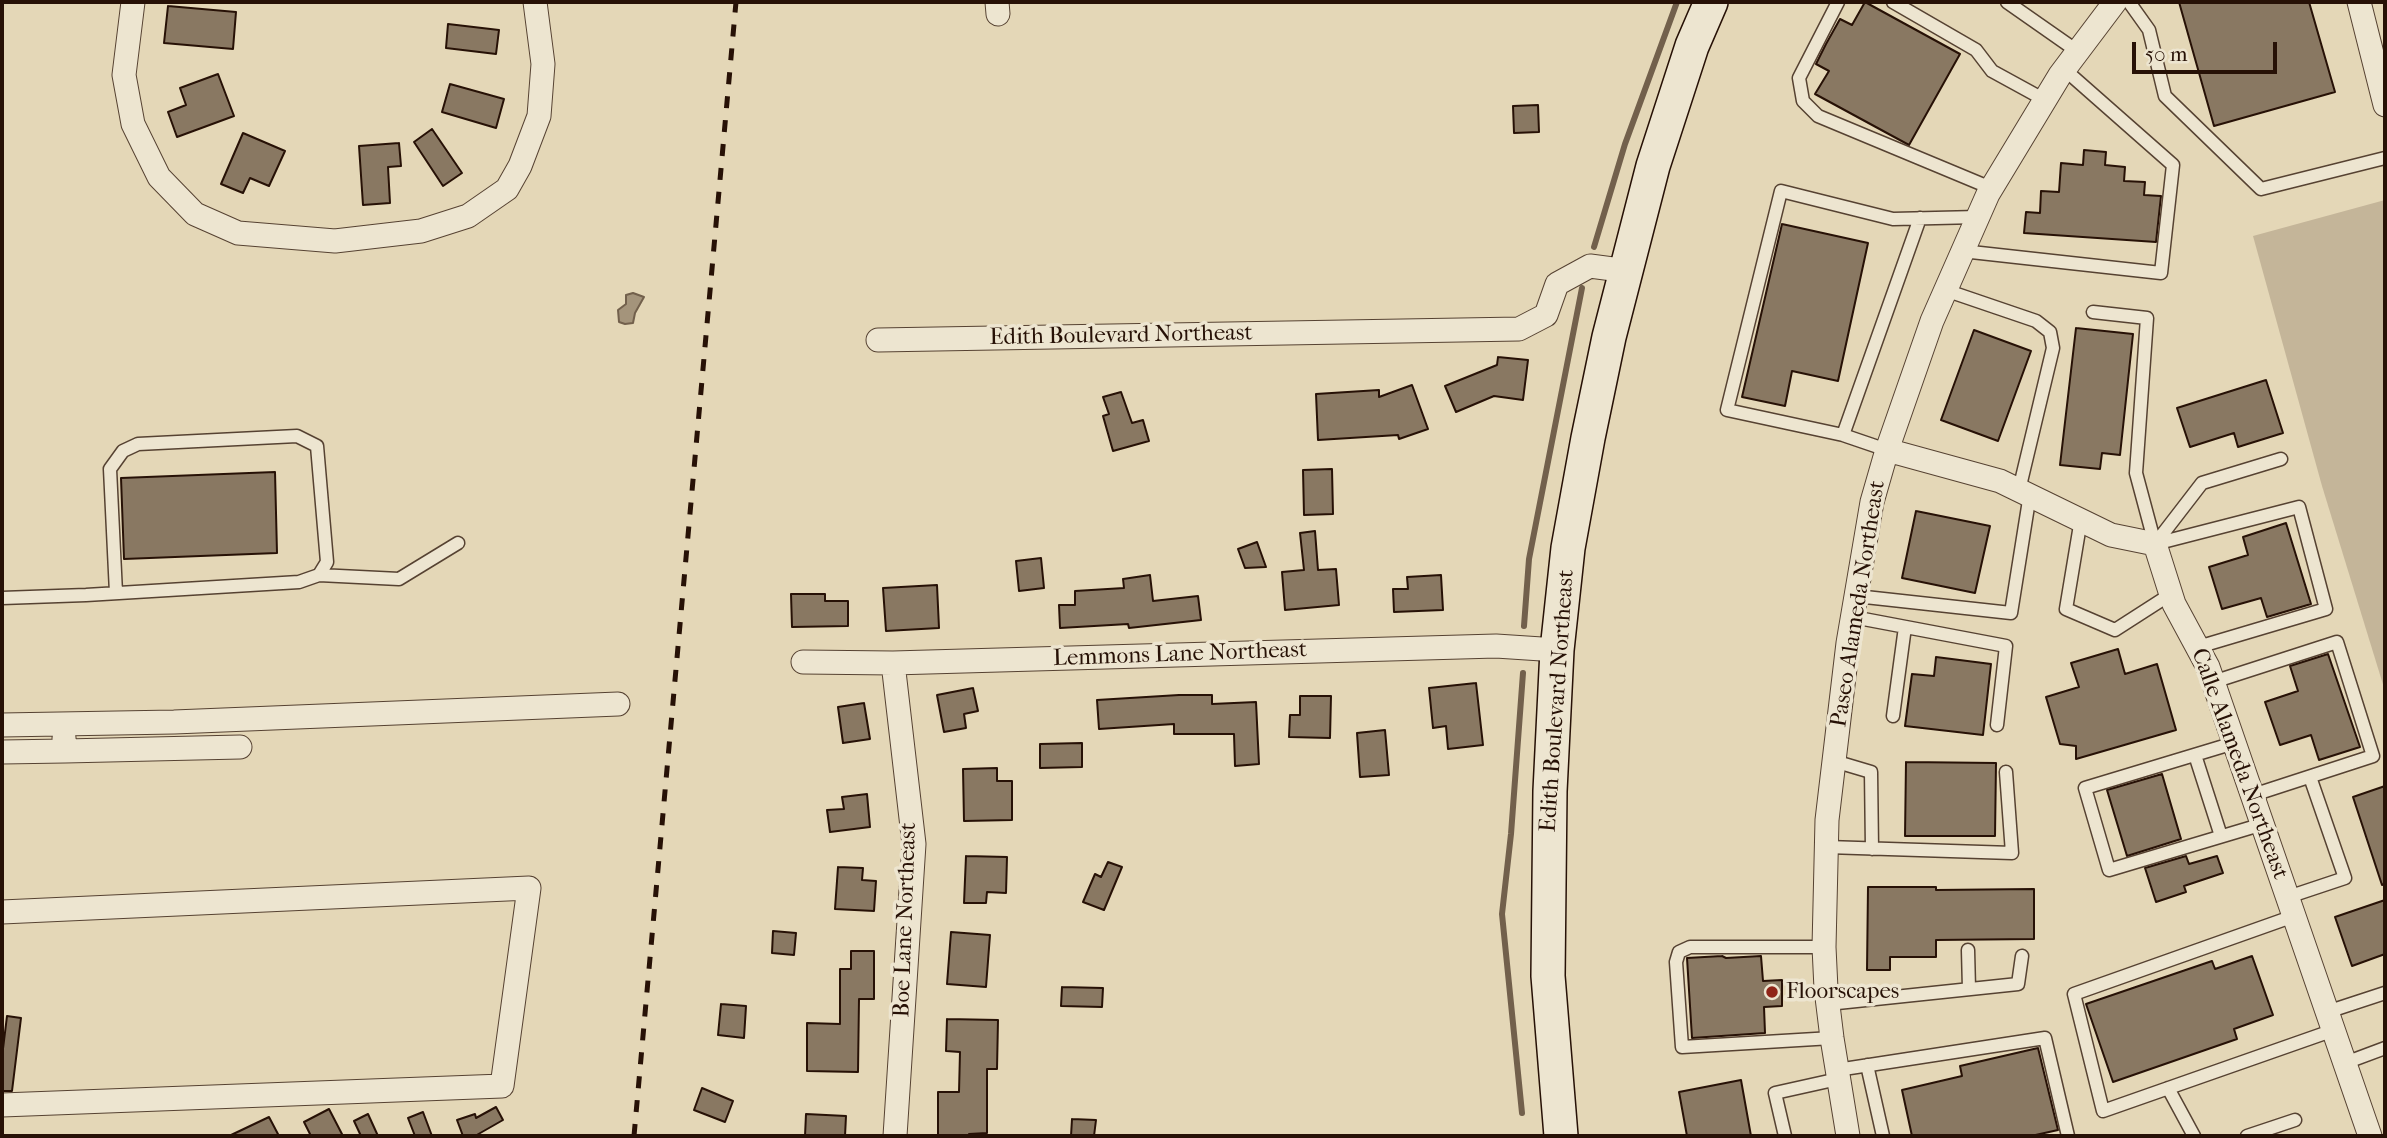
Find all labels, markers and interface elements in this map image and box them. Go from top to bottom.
scale bar [2135,28,2280,72]
text: 50 m [2145,42,2188,66]
street label: Edith Boulevard Northeast [989,320,1253,352]
street label: Paseo Alameda Northeast [1826,479,1892,729]
street label: Edith Boulevard Northeast [1535,569,1581,833]
street label: Lemmons Lane Northeast [1053,637,1307,673]
street label: Calle Alameda Northeast [2184,645,2294,883]
street label: Boe Lane Northeast [889,822,923,1018]
place label: Floorscapes [1786,978,1899,1006]
marker: Floorscapes [1764,984,1780,1000]

